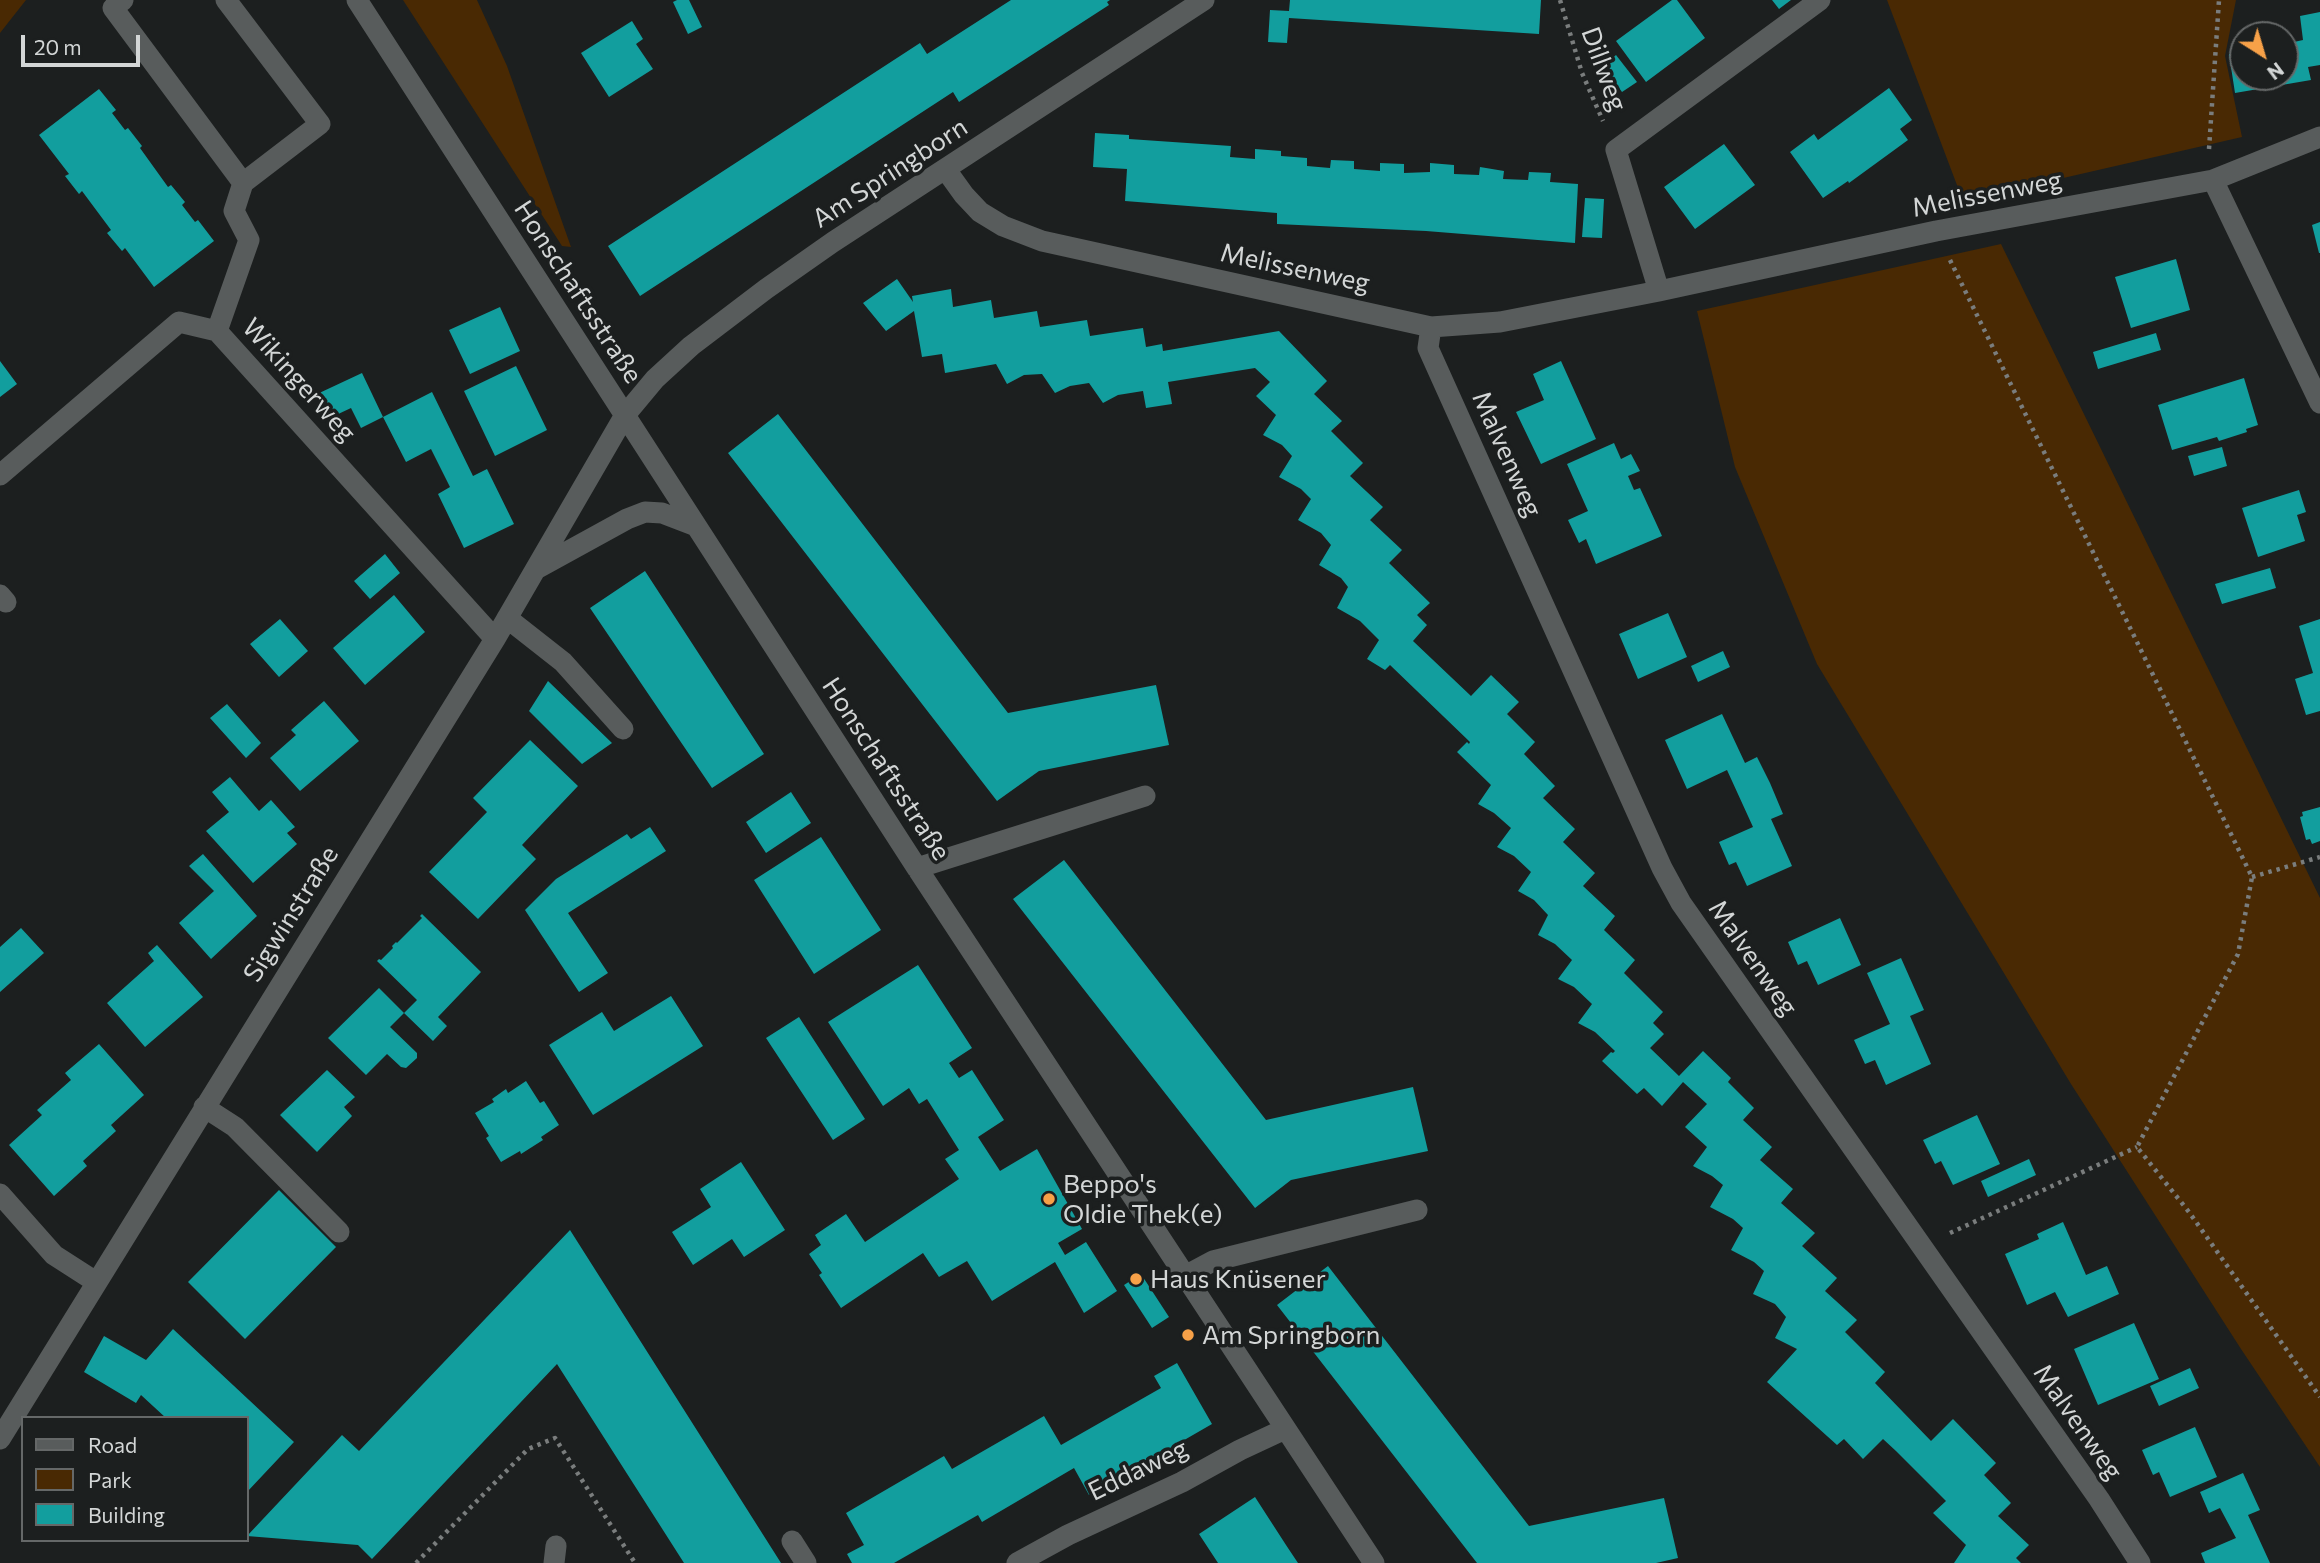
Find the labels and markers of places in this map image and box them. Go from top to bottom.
place label: Beppo's Oldie Thek(e) [1063,1168,1223,1230]
marker: Beppo's Oldie Thek(e) [1041,1191,1057,1207]
place label: Haus Knüsener [1150,1263,1326,1295]
marker: Haus Knüsener [1128,1271,1144,1287]
place label: Am Springborn [1202,1319,1380,1351]
marker: Am Springborn [1180,1327,1196,1343]

